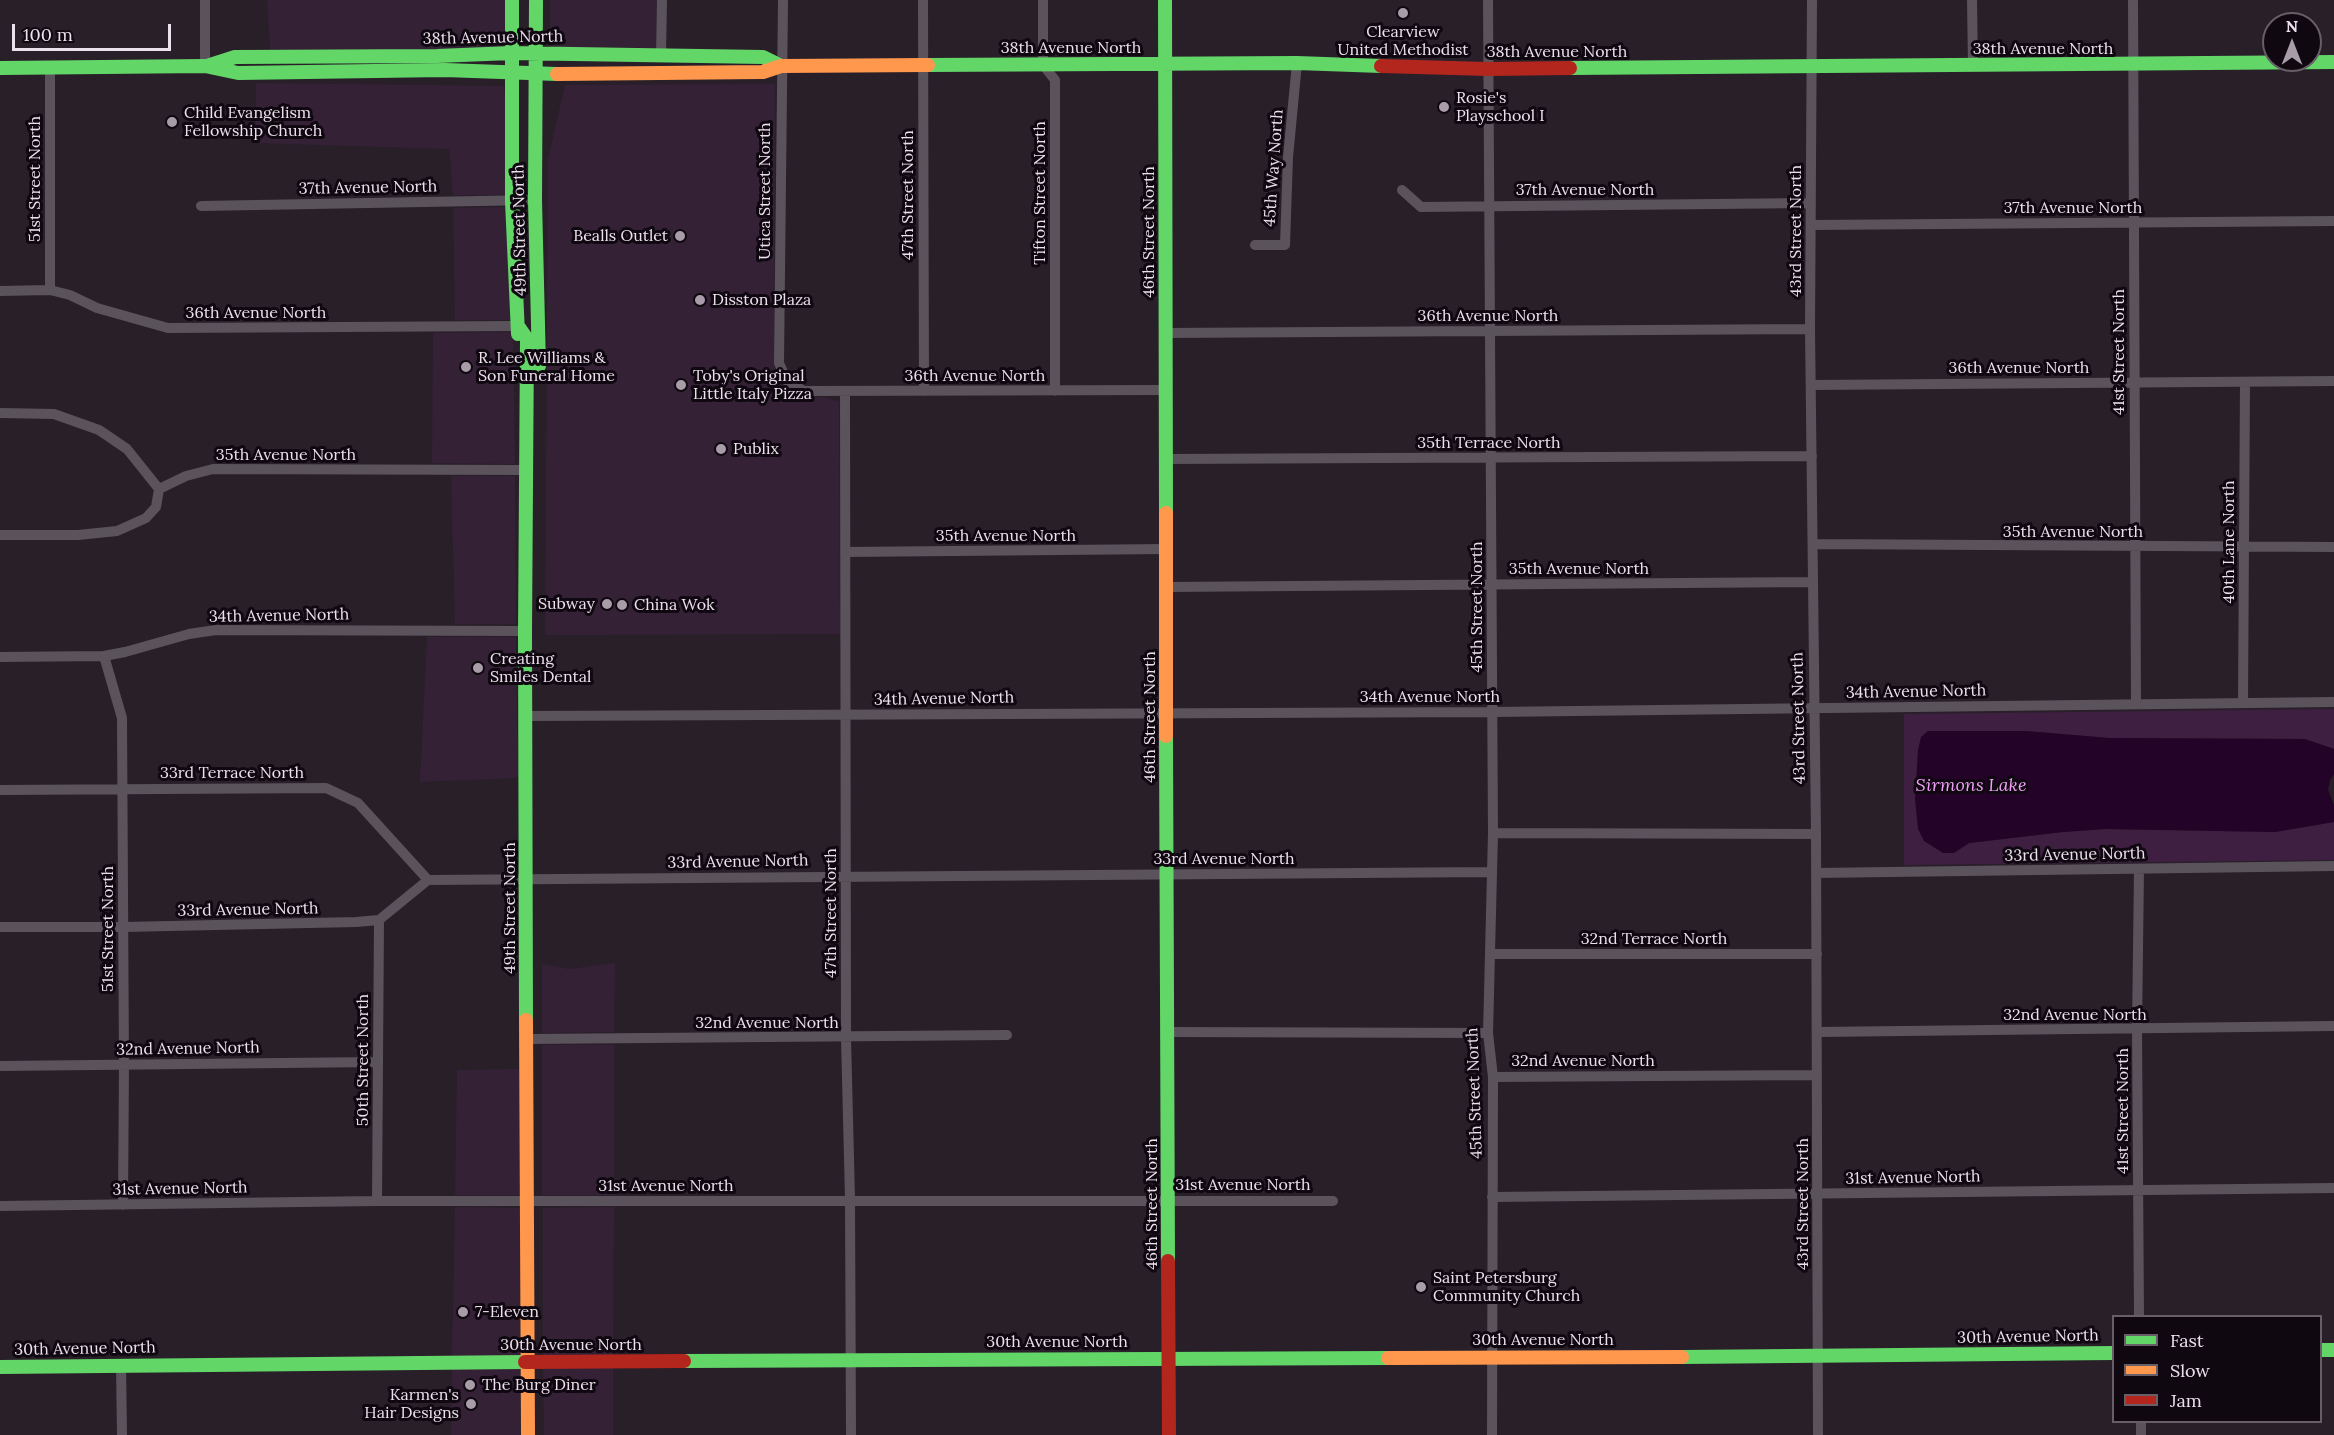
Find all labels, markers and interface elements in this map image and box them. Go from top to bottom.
marker: Clearview United Methodist [1396,6,1410,20]
scale bar [15,12,174,50]
north arrow [2262,12,2322,72]
text: N [2286,16,2298,36]
place label: Clearview United Methodist [1338,22,1468,60]
text: 100 m [23,23,73,46]
street label: 38th Avenue North [423,27,563,49]
street label: 38th Avenue North [1001,38,1141,58]
street label: 38th Avenue North [1973,39,2113,59]
street label: 38th Avenue North [1487,42,1627,62]
place label: Rosie's Playschool I [1456,88,1545,126]
marker: Rosie's Playschool I [1437,100,1451,114]
place label: Child Evangelism Fellowship Church [184,103,322,141]
street label: 45th Way North [1260,109,1288,227]
marker: Child Evangelism Fellowship Church [165,115,179,129]
street label: 51st Street North [25,116,45,242]
street label: Tifton Street North [1030,121,1050,265]
street label: Utica Street North [755,122,775,260]
street label: 47th Street North [898,130,918,260]
street label: 49th Street North [509,164,531,296]
street label: 43rd Street North [1786,165,1806,297]
street label: 46th Street North [1139,166,1159,298]
street label: 37th Avenue North [299,177,437,199]
street label: 37th Avenue North [1516,180,1654,200]
street label: 37th Avenue North [2004,198,2142,218]
place label: Bealls Outlet [573,226,668,246]
marker: Bealls Outlet [673,229,687,243]
street label: 41st Street North [2109,289,2129,415]
place label: Disston Plaza [712,290,811,310]
marker: Disston Plaza [693,293,707,307]
street label: 36th Avenue North [186,303,326,323]
street label: 36th Avenue North [1418,306,1558,326]
place label: R. Lee Williams & Son Funeral Home [478,348,615,386]
street label: 36th Avenue North [1949,358,2089,378]
marker: R. Lee Williams & Son Funeral Home [459,360,473,374]
place label: Toby's Original Little Italy Pizza [693,366,812,404]
street label: 36th Avenue North [905,366,1045,386]
marker: Toby's Original Little Italy Pizza [674,378,688,392]
street label: 35th Terrace North [1417,433,1561,453]
place label: Publix [733,439,779,459]
marker: Publix [714,442,728,456]
street label: 35th Avenue North [216,445,356,465]
street label: 40th Lane North [2219,480,2239,604]
street label: 35th Avenue North [2003,522,2143,542]
street label: 35th Avenue North [936,526,1076,546]
street label: 45th Street North [1467,541,1487,673]
street label: 35th Avenue North [1509,559,1649,579]
place label: Subway [538,594,595,614]
place label: China Wok [634,595,715,615]
marker: Subway [600,597,614,611]
marker: China Wok [615,598,629,612]
street label: 34th Avenue North [209,605,349,627]
place label: Creating Smiles Dental [490,649,591,687]
street label: 46th Street North [1140,651,1160,783]
street label: 43rd Street North [1788,652,1810,784]
marker: Creating Smiles Dental [471,661,485,675]
street label: 34th Avenue North [1846,681,1986,703]
street label: 34th Avenue North [1360,687,1500,707]
street label: 34th Avenue North [874,688,1014,710]
street label: 33rd Terrace North [160,763,304,783]
water label: Sirmons Lake [1916,775,2026,797]
street label: 49th Street North [500,842,520,974]
street label: 33rd Avenue North [2004,844,2146,866]
street label: 47th Street North [821,848,841,978]
street label: 33rd Avenue North [1153,849,1295,869]
street label: 33rd Avenue North [667,851,809,873]
street label: 51st Street North [98,866,118,992]
street label: 33rd Avenue North [177,899,319,921]
street label: 32nd Terrace North [1581,929,1727,949]
street label: 50th Street North [353,994,373,1126]
street label: 32nd Avenue North [2003,1005,2147,1025]
street label: 32nd Avenue North [695,1013,839,1033]
street label: 45th Street North [1463,1027,1487,1159]
street label: 32nd Avenue North [116,1038,260,1060]
street label: 41st Street North [2113,1048,2133,1174]
street label: 32nd Avenue North [1511,1051,1655,1071]
street label: 46th Street North [1142,1138,1162,1270]
street label: 43rd Street North [1793,1138,1813,1270]
street label: 31st Avenue North [1845,1167,1981,1189]
street label: 31st Avenue North [1175,1175,1311,1195]
street label: 31st Avenue North [598,1176,734,1196]
street label: 31st Avenue North [112,1178,248,1200]
place label: Saint Petersburg Community Church [1433,1268,1580,1306]
marker: Saint Petersburg Community Church [1414,1280,1428,1294]
place label: 7-Eleven [475,1302,539,1322]
marker: 7-Eleven [456,1305,470,1319]
legend [2112,1315,2322,1423]
street label: 30th Avenue North [1957,1326,2099,1348]
text: Fast [2170,1329,2204,1352]
street label: 30th Avenue North [1472,1330,1614,1350]
street label: 30th Avenue North [986,1332,1128,1352]
street label: 30th Avenue North [500,1335,642,1355]
street label: 30th Avenue North [14,1338,156,1360]
text: Slow [2170,1359,2210,1382]
place label: The Burg Diner [482,1375,596,1395]
marker: The Burg Diner [463,1378,477,1392]
place label: Karmen's Hair Designs [364,1385,459,1423]
text: Jam [2170,1389,2202,1412]
marker: Karmen's Hair Designs [464,1397,478,1411]

